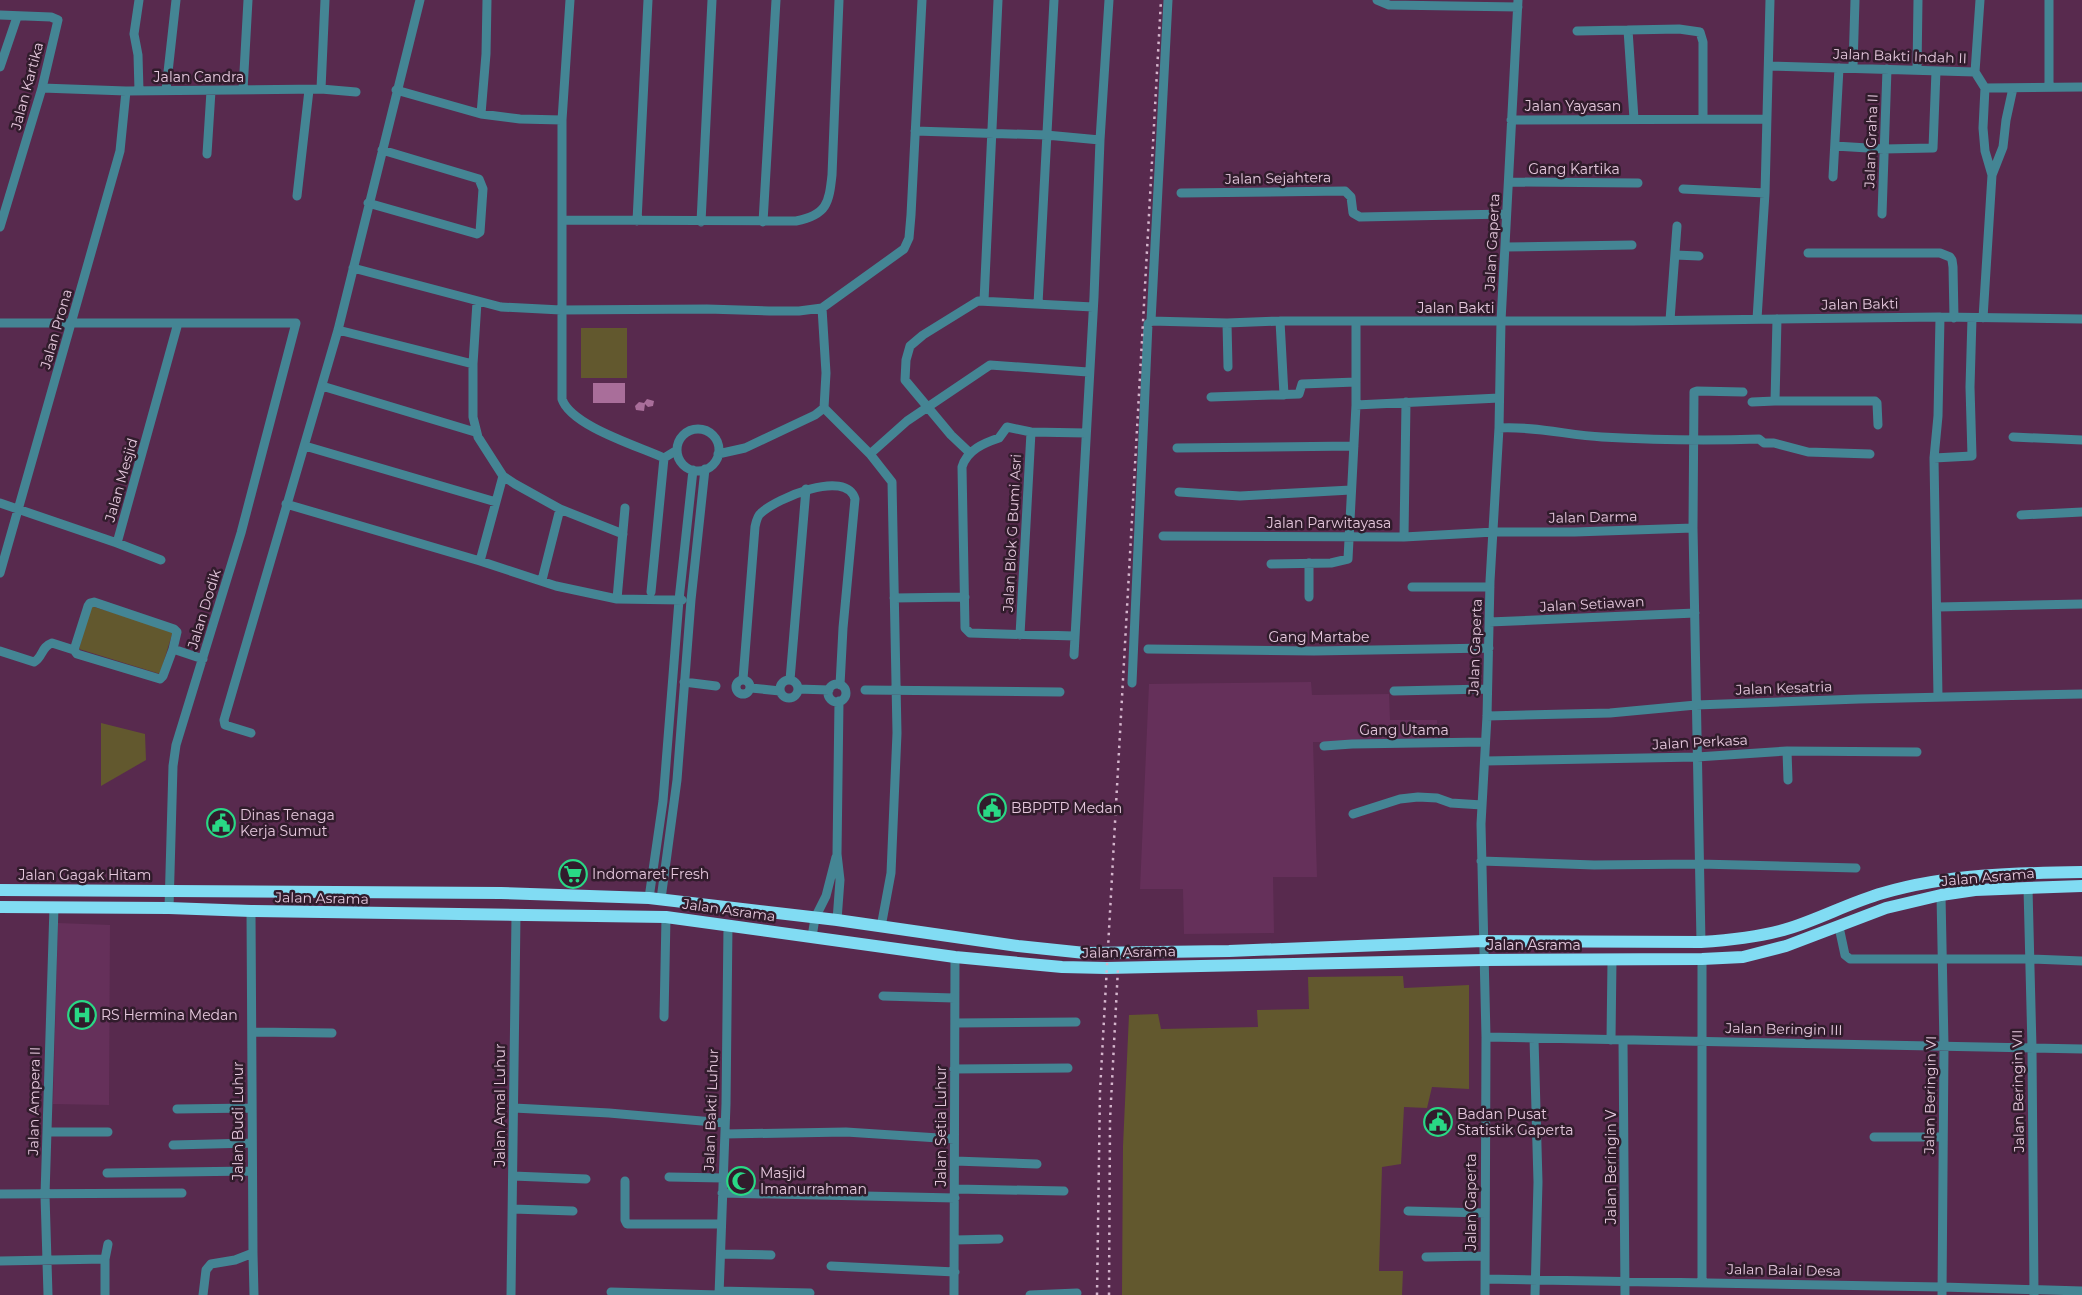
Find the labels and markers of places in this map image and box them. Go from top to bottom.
public building icon: BBPPTP Medan [977,793,1007,823]
place label: BBPPTP Medan [1011,799,1122,817]
place label: Dinas Tenaga Kerja Sumut [240,806,335,840]
public building icon: Dinas Tenaga Kerja Sumut [206,808,236,838]
supermarket icon: Indomaret Fresh [558,859,588,889]
place label: Indomaret Fresh [592,865,709,883]
hospital icon: RS Hermina Medan [67,1000,97,1030]
place label: RS Hermina Medan [101,1006,238,1024]
place label: Badan Pusat Statistik Gaperta [1457,1105,1574,1139]
public building icon: Badan Pusat Statistik Gaperta [1423,1107,1453,1137]
place label: Masjid Imanurrahman [760,1164,867,1198]
mosque icon: Masjid Imanurrahman [726,1166,756,1196]

